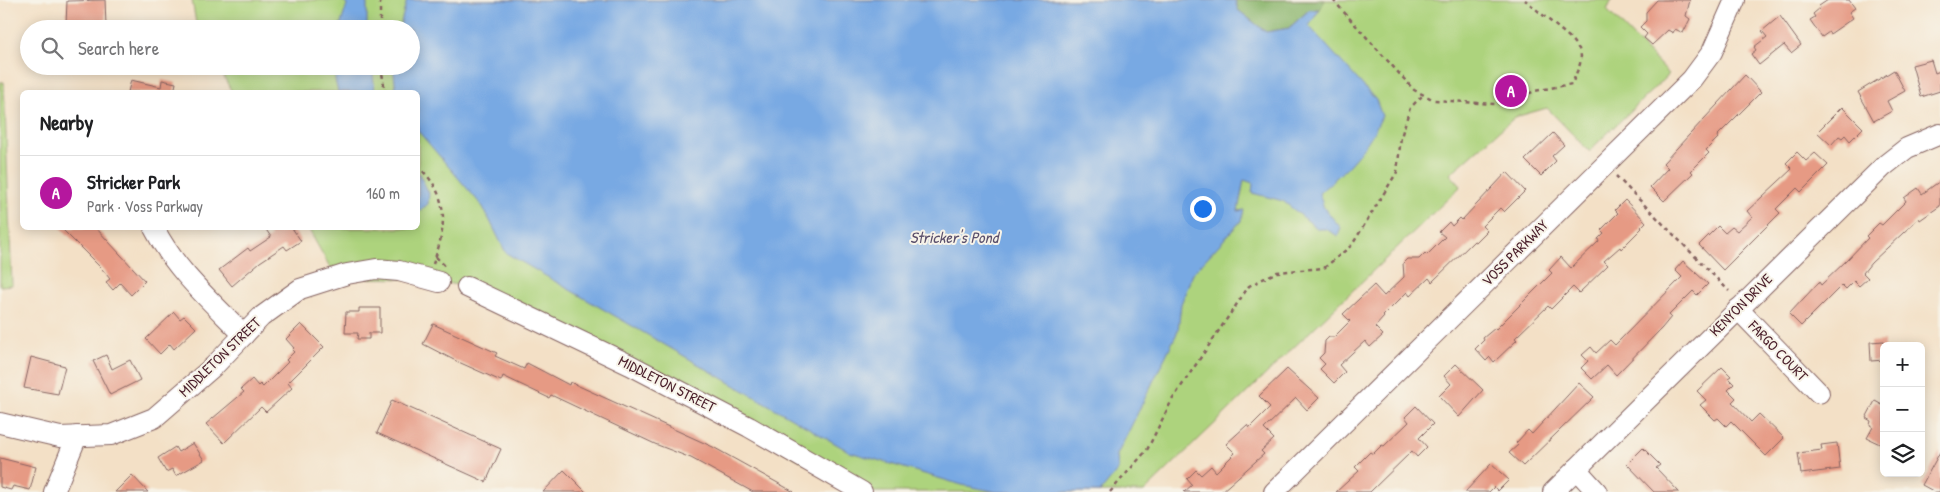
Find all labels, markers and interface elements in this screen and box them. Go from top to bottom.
search box [20,20,420,75]
icon: search [38,34,66,62]
text: Search here [78,35,159,61]
pin: A [1495,72,1527,110]
text: Nearby [40,108,93,137]
text: Stricker Park [87,169,180,195]
text: A [52,182,60,204]
text: 160 m [366,182,400,204]
text: Park · Voss Parkway [87,195,203,217]
your location [1190,196,1216,222]
street label: VOSS PARKWAY [1477,214,1553,291]
water label: Stricker's Pond [910,226,1001,248]
street label: KENYON DRIVE [1704,268,1777,341]
street label: MIDDLETON STREET [174,311,266,401]
street label: FARGO COURT [1743,315,1813,386]
map controls [1880,342,1925,477]
button: + [1880,342,1925,387]
street label: MIDDLETON STREET [615,350,720,418]
button: − [1880,387,1925,432]
button: layers [1880,432,1925,477]

